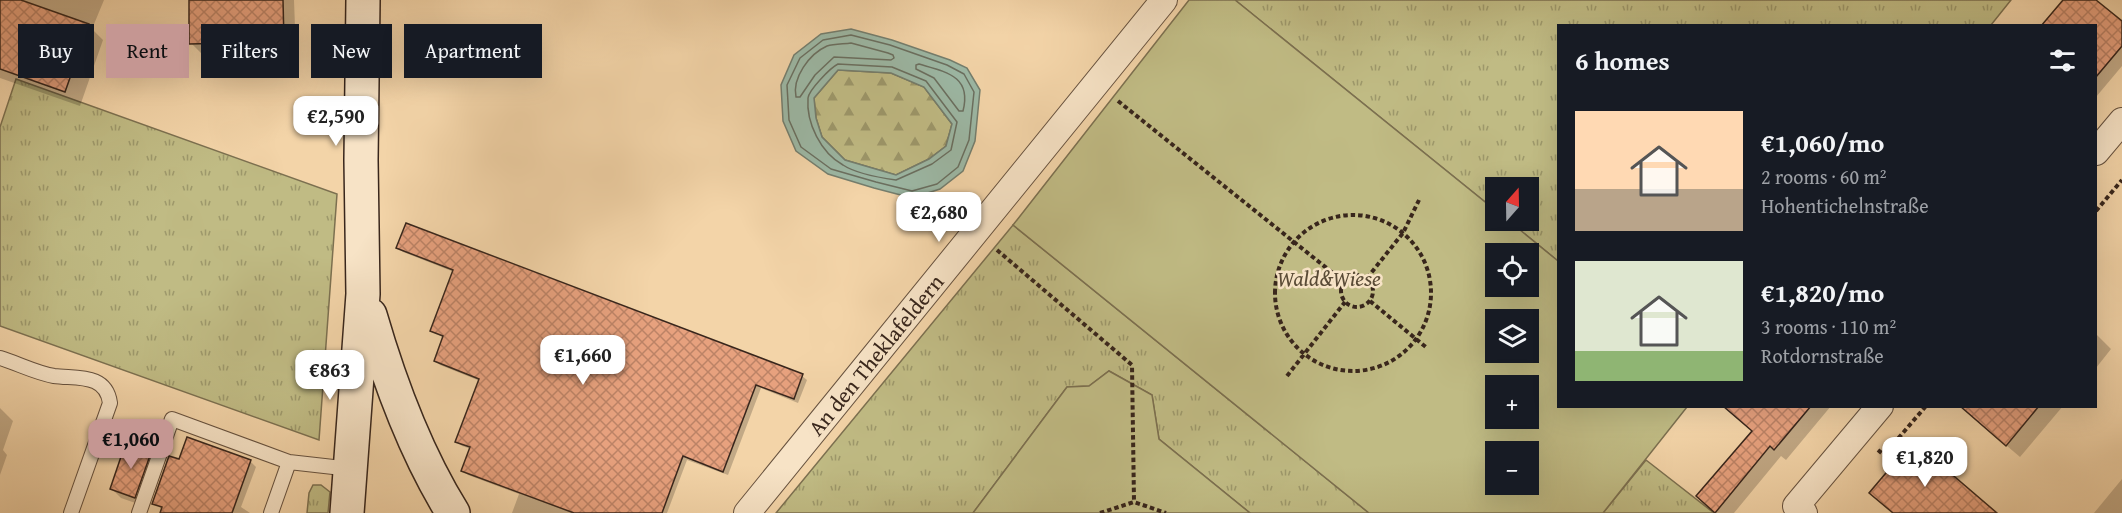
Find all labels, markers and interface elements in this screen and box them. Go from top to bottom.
chip: Buy [18,24,94,78]
chip: Rent [106,24,189,78]
chip: Filters [201,24,299,78]
chip: New [311,24,392,78]
chip: Apartment [404,24,542,78]
text: 6 homes [1575,41,1670,80]
icon: filters [2046,44,2079,77]
pin: €2,590 [287,96,385,147]
text: €2,590 [307,101,365,130]
text: €1,060/mo [1761,123,1884,162]
icon: home [1623,135,1695,207]
text: 2 rooms · 60 m² [1761,162,1887,191]
north arrow [1485,177,1539,231]
map controls [1485,177,1539,495]
text: Hohentichelnstraße [1761,191,1929,220]
pin: €2,680 [890,192,988,243]
text: €2,680 [910,197,968,226]
button: locate [1485,243,1539,297]
park label: Wald&Wiese [1277,262,1381,294]
street label: An den Theklafeldern [800,267,951,442]
text: €1,820/mo [1761,273,1884,312]
icon: home [1623,285,1695,357]
button: layers [1485,309,1539,363]
text: 3 rooms · 110 m² [1761,312,1896,341]
pin: €1,660 [534,335,632,386]
text: €1,660 [554,340,612,369]
text: Rotdornstraße [1761,341,1884,370]
pin: €863 [294,350,366,401]
text: €863 [309,355,351,384]
button: + [1485,375,1539,429]
pin: €1,060 [82,419,180,470]
text: €1,060 [102,424,160,453]
pin: €1,820 [1876,437,1974,488]
button: − [1485,441,1539,495]
text: €1,820 [1896,442,1954,471]

